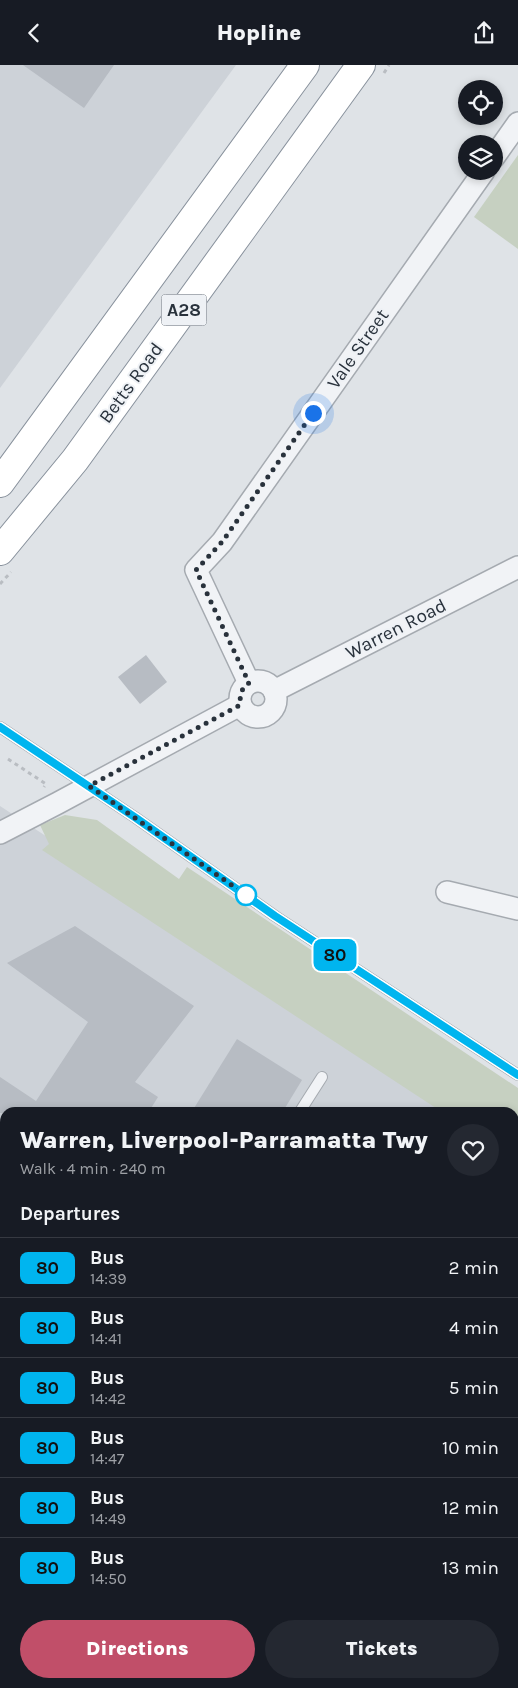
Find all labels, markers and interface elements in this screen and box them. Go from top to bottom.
icon: back [20,19,48,47]
icon: share [470,19,498,47]
text: Hopline [217,20,301,46]
map controls [458,80,503,180]
button: locate [458,80,503,125]
button: layers [458,135,503,180]
road number: A28 [162,295,206,325]
street label: Vale Street [323,305,393,393]
street label: Betts Road [94,338,168,428]
your location [301,401,326,426]
street label: Warren Road [342,594,450,664]
unlabelled marker [235,884,257,906]
line badge: 80 [312,939,358,971]
text: 80 [323,944,347,966]
button: heart [447,1124,499,1176]
text: Warren, Liverpool-Parramatta Twy [20,1126,428,1154]
text: Walk · 4 min · 240 m [20,1159,166,1178]
text: Departures [20,1203,120,1225]
text: Bus [90,1247,124,1269]
text: 80 [36,1257,59,1279]
text: 2 min [449,1257,499,1279]
text: 14:39 [90,1269,127,1288]
text: Bus [90,1307,124,1329]
text: 80 [36,1317,59,1339]
text: 4 min [449,1317,499,1339]
text: 14:41 [90,1329,122,1348]
text: Bus [90,1367,124,1389]
text: 80 [36,1377,59,1399]
text: 5 min [449,1377,499,1399]
text: 14:42 [90,1389,126,1408]
text: Bus [90,1427,124,1449]
text: 80 [36,1437,59,1459]
text: 10 min [442,1437,499,1459]
text: 14:47 [90,1449,124,1468]
text: Bus [90,1487,124,1509]
text: 80 [36,1497,59,1519]
text: 12 min [442,1497,499,1519]
text: 14:49 [90,1509,126,1528]
text: Bus [90,1547,124,1569]
text: 80 [36,1557,59,1579]
text: 13 min [442,1557,499,1579]
text: 14:50 [90,1569,126,1588]
button: Directions [20,1620,255,1678]
button: Tickets [265,1620,499,1678]

